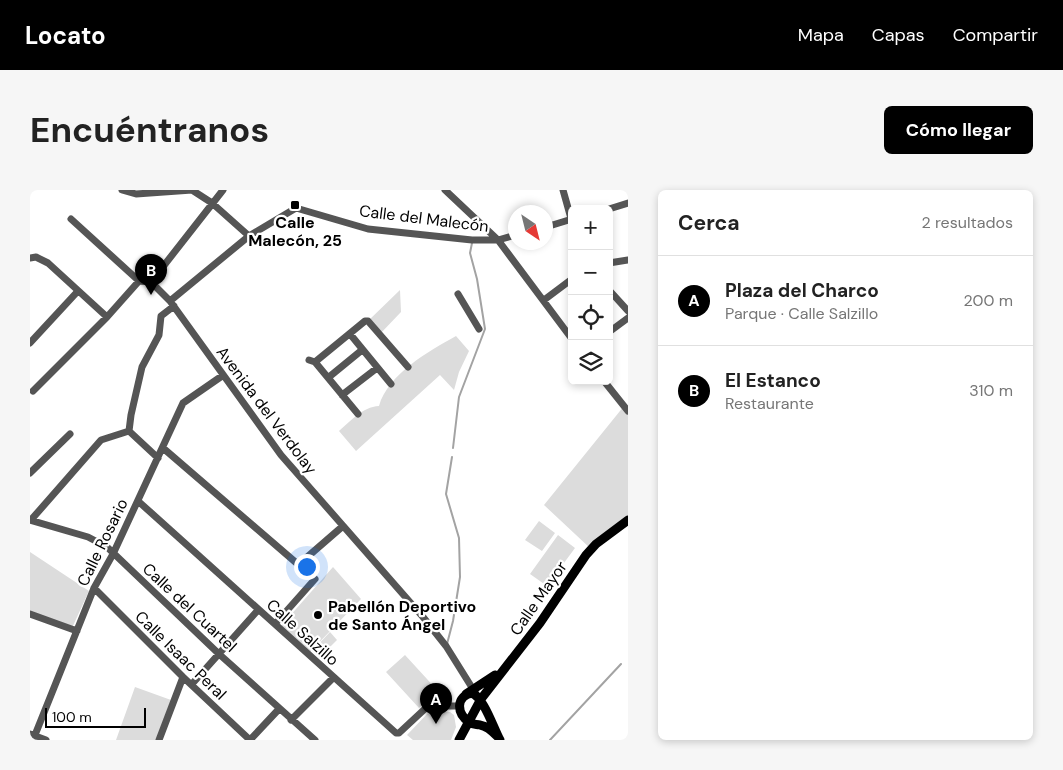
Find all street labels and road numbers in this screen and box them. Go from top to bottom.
street label: Calle del Malecón [358,200,490,237]
street label: Avenida del Verdolay [212,342,322,478]
street label: Calle Rosario [72,495,133,590]
street label: Calle Mayor [505,557,572,640]
street label: Calle del Cuartel [138,558,241,657]
street label: Calle Salzillo [262,594,343,670]
street label: Calle Isaac Peral [130,606,231,704]

